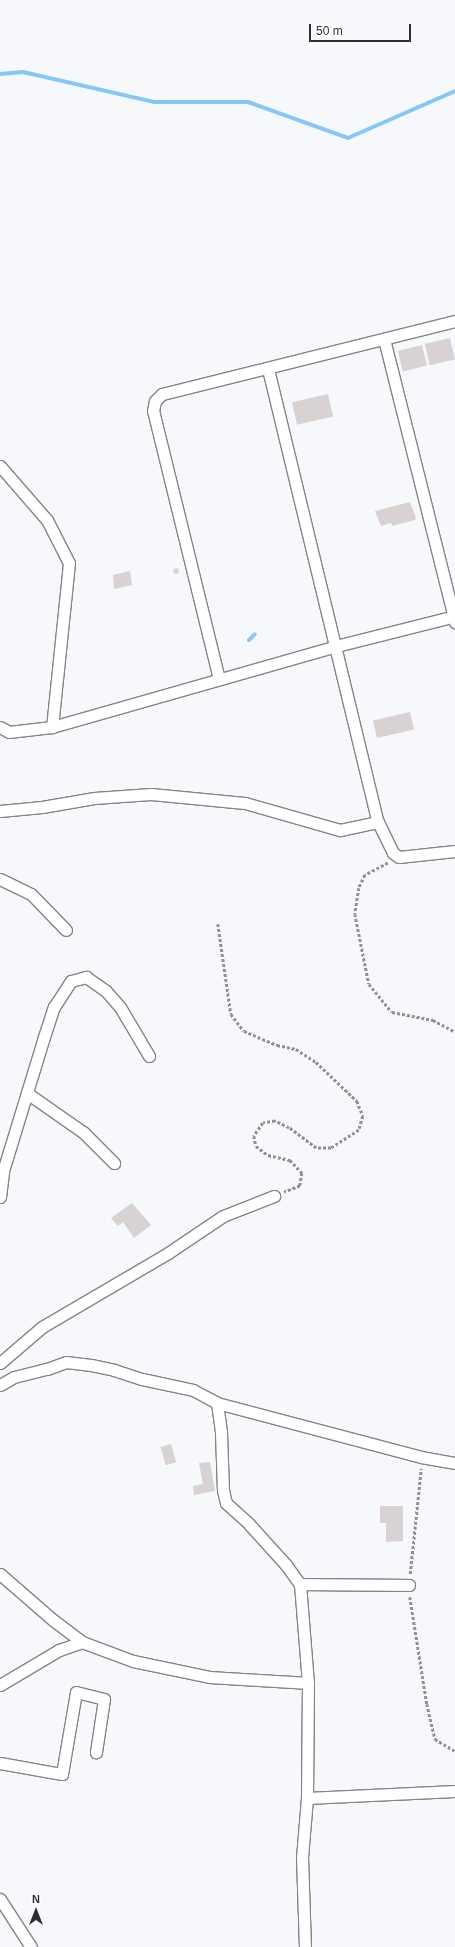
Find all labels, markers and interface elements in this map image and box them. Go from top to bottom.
scale bar [311,16,413,42]
text: 50 m [316,24,343,38]
north arrow [16,1891,56,1931]
text: N [32,1893,40,1905]

